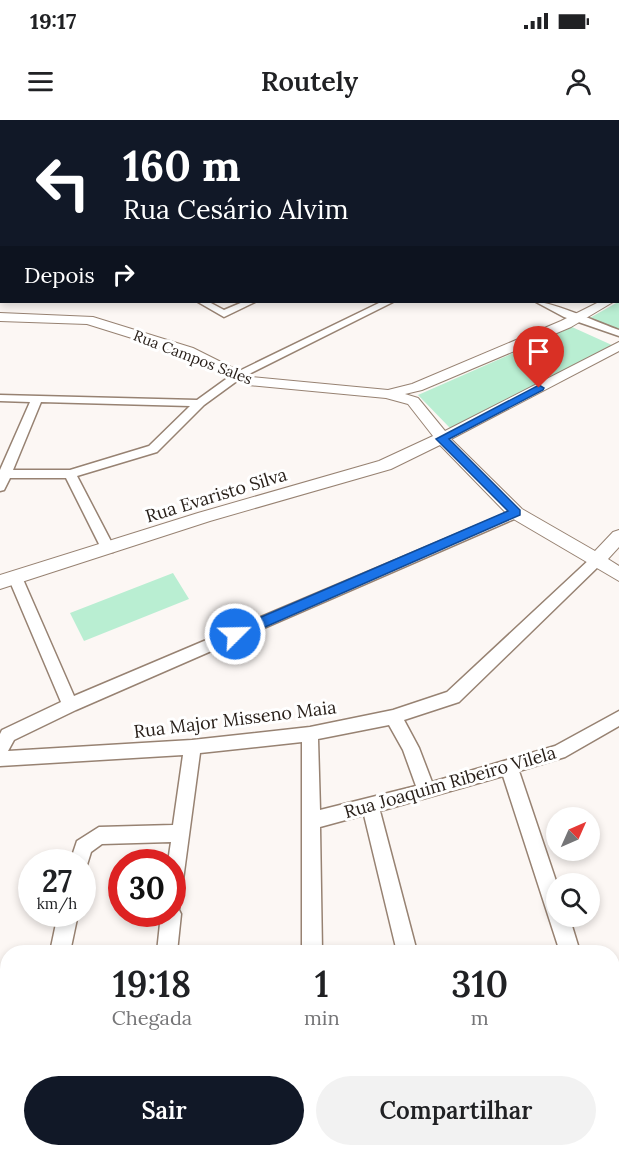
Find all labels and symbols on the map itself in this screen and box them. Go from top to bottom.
street label: Rua Campos Sales [131,326,255,388]
pin [513,326,564,388]
street label: Rua Evaristo Silva [142,463,290,527]
position arrow [203,602,267,666]
street label: Rua Major Misseno Maia [132,695,338,743]
street label: Rua Joaquim Ribeiro Vilela [341,741,559,823]
north arrow [546,807,600,861]
speed limit sign: 30 [108,849,186,927]

